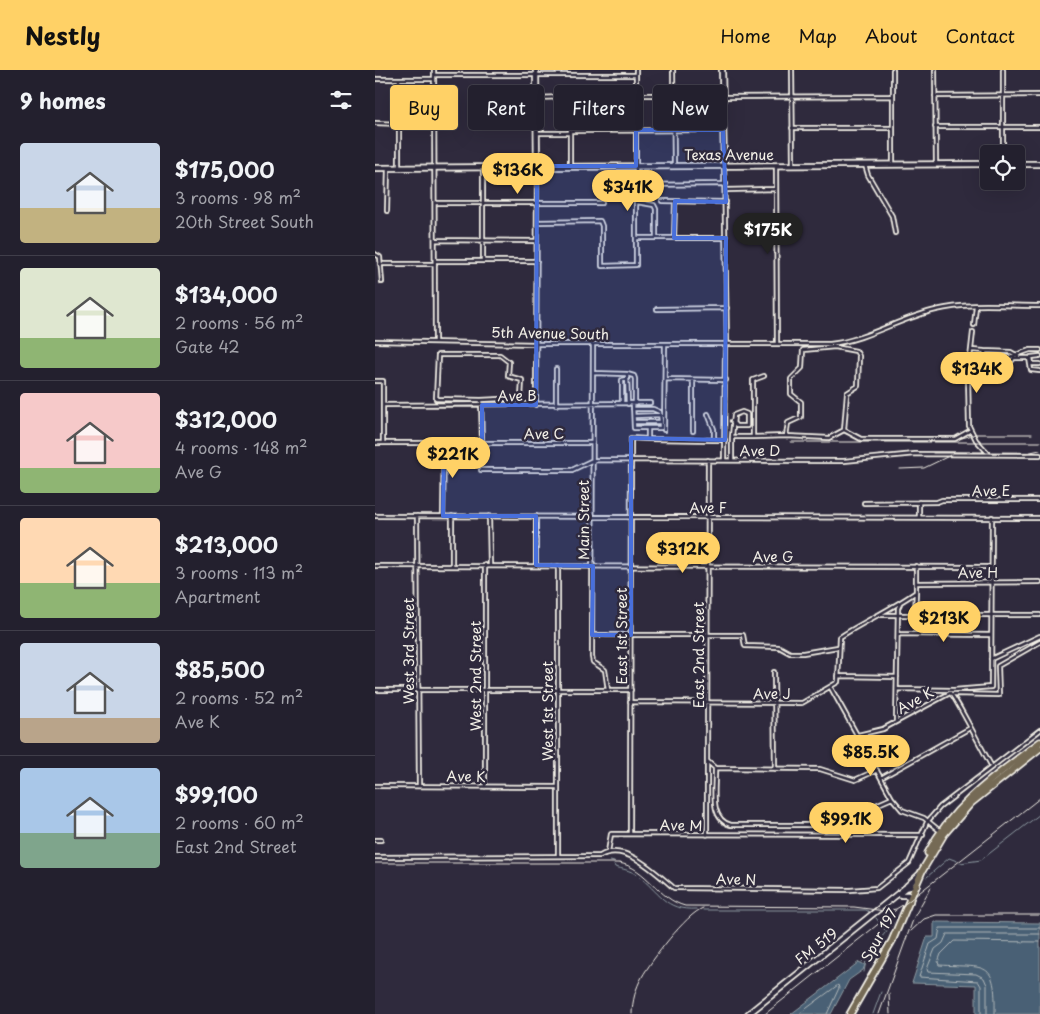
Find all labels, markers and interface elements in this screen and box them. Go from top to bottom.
text: Nestly [25,17,101,53]
text: Home [720,22,770,49]
text: Map [798,22,837,49]
text: About [865,22,917,49]
text: Contact [945,22,1015,49]
text: 9 homes [20,84,106,116]
chip: Buy [390,85,458,130]
chip: Rent [468,85,544,130]
chip: Filters [554,85,643,130]
chip: New [653,85,727,130]
icon: filters [327,86,355,114]
street label: Texas Avenue [684,144,774,165]
map controls [980,145,1025,190]
button: locate [980,145,1025,190]
pin: $136K [483,152,553,195]
text: $175,000 [175,153,275,185]
text: $136K [493,157,543,181]
icon: home [60,163,120,223]
pin: $341K [593,170,663,212]
text: $341K [603,174,653,198]
text: 3 rooms · 98 m² [175,185,301,209]
text: 20th Street South [175,209,314,233]
pin: $175K [733,212,803,255]
text: $175K [744,217,792,241]
text: $134,000 [175,278,278,310]
icon: home [60,288,120,348]
text: 2 rooms · 56 m² [175,310,304,334]
street label: 5th Avenue South [491,321,609,345]
text: Gate 42 [175,334,240,358]
pin: $134K [942,352,1012,394]
text: $134K [952,356,1003,380]
street label: Ave B [498,385,536,406]
text: $312,000 [175,403,277,435]
icon: home [60,413,120,473]
street label: Ave C [524,423,564,444]
text: 4 rooms · 148 m² [175,435,308,459]
pin: $221K [418,436,488,479]
street label: Ave D [740,440,780,461]
text: $221K [427,441,479,465]
text: Ave G [175,459,222,483]
street label: Main Street [573,480,594,560]
street label: Ave E [972,480,1010,501]
street label: Ave F [689,497,727,518]
text: $213,000 [175,528,278,560]
pin: $312K [648,532,718,574]
text: $312K [657,536,709,560]
icon: home [60,538,120,598]
street label: Ave G [752,546,794,567]
text: 3 rooms · 113 m² [175,560,303,584]
street label: Ave H [958,562,998,583]
text: Apartment [175,584,260,608]
street label: East 1st Street [611,587,632,684]
street label: West 3rd Street [398,597,419,704]
pin: $213K [909,600,979,643]
street label: East 2nd Street [688,602,709,708]
text: $213K [919,605,969,629]
street label: West 2nd Street [465,620,486,731]
text: $85,500 [175,653,265,685]
street label: West 1st Street [537,661,558,761]
icon: home [60,663,120,723]
street label: Ave K [893,681,938,719]
street label: Ave J [753,683,791,704]
text: 2 rooms · 52 m² [175,685,303,709]
text: Ave K [175,709,220,733]
pin: $85.5K [830,734,912,777]
text: $85.5K [843,739,899,763]
street label: Ave K [446,765,486,787]
text: $99,100 [175,778,258,810]
icon: home [60,788,120,848]
pin: $99.1K [805,802,887,844]
text: $99.1K [820,806,872,830]
text: 2 rooms · 60 m² [175,810,304,834]
street label: Ave M [659,814,703,836]
text: East 2nd Street [175,834,297,858]
street label: Ave N [716,868,756,890]
street label: Spur 197 [856,904,902,966]
street label: FM 519 [790,923,842,969]

